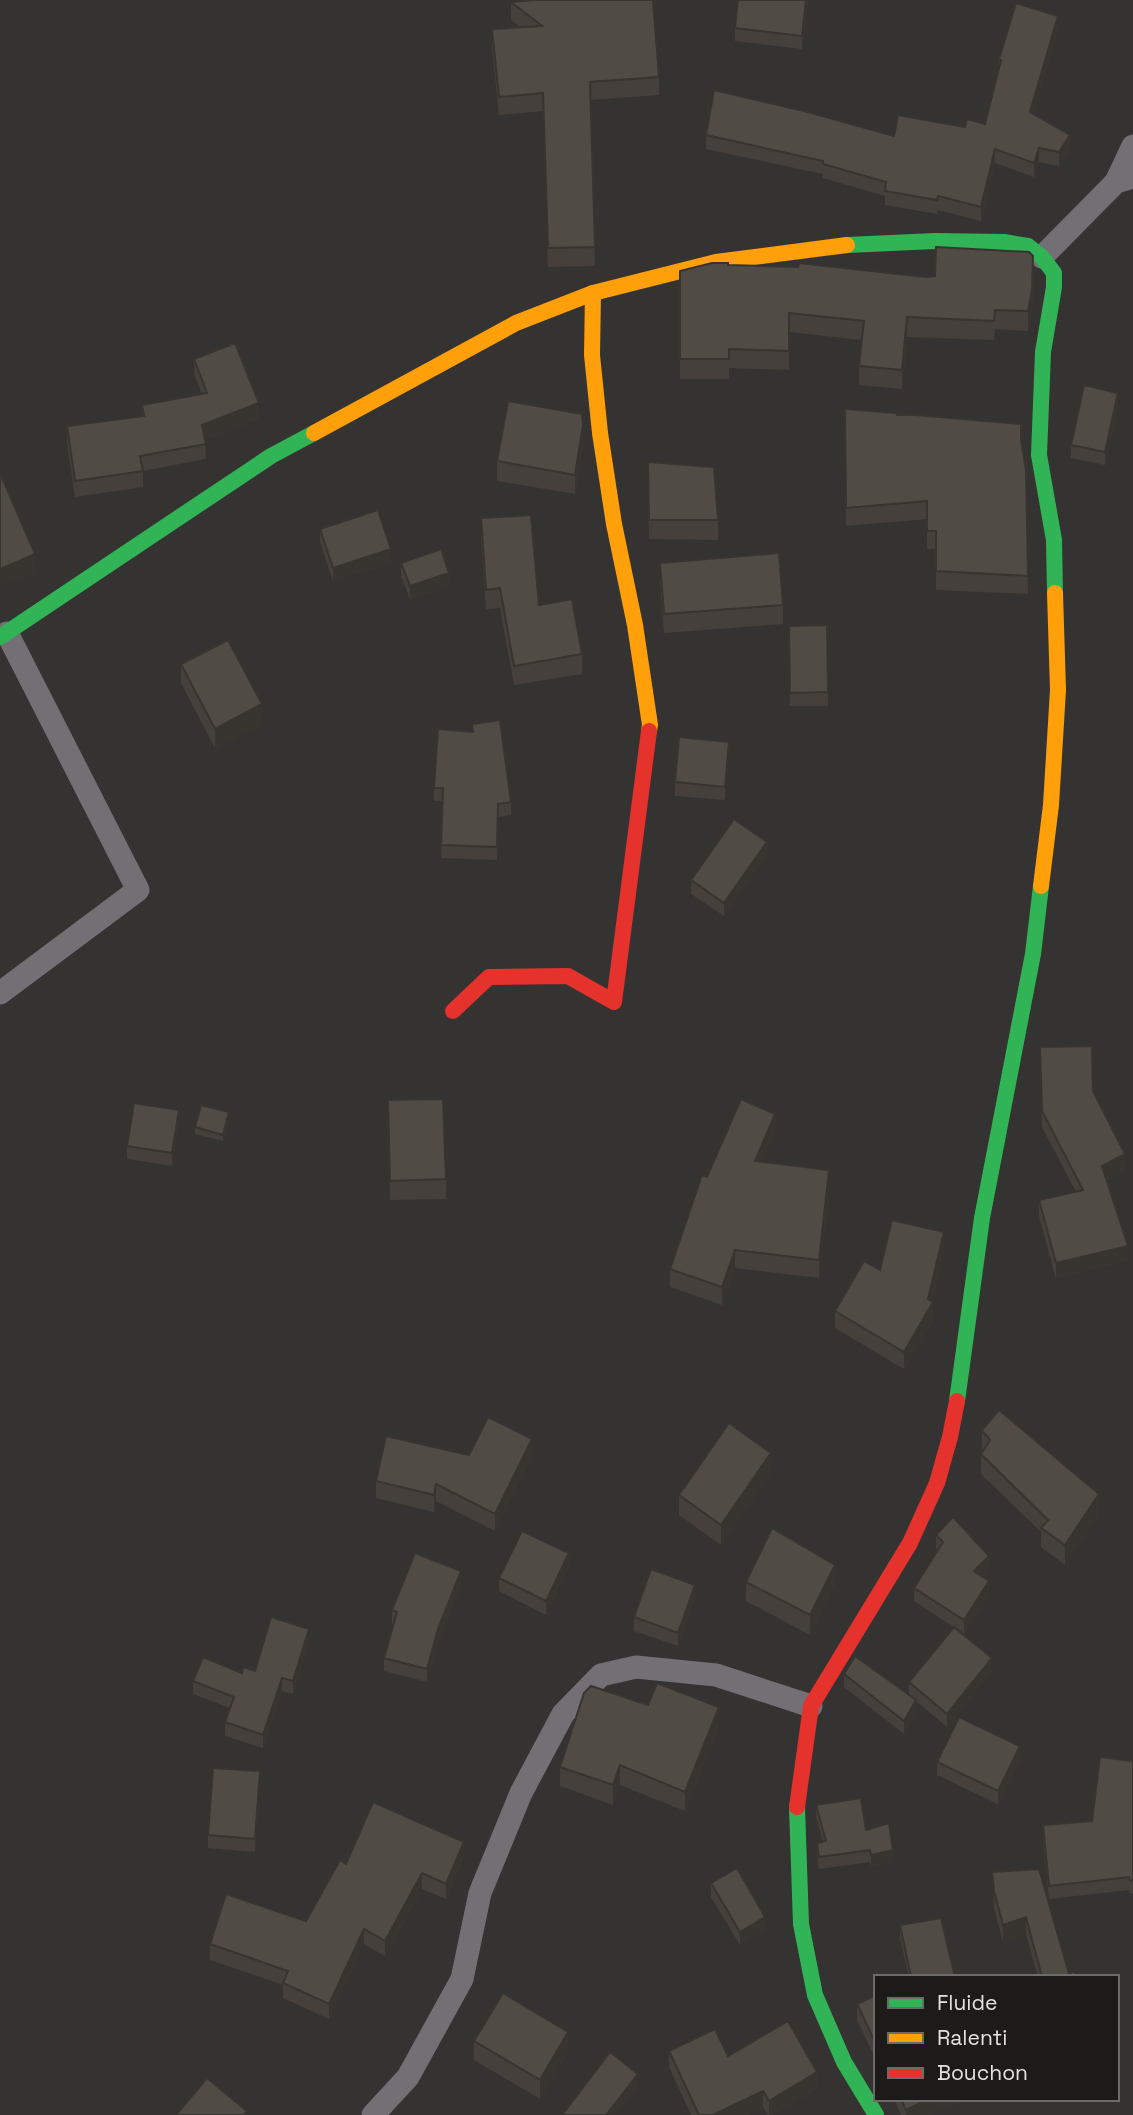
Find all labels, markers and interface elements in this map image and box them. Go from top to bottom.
legend [874,1975,1119,2101]
text: Fluide [937,1989,997,2016]
text: Ralenti [937,2024,1007,2051]
text: Bouchon [937,2059,1028,2086]

